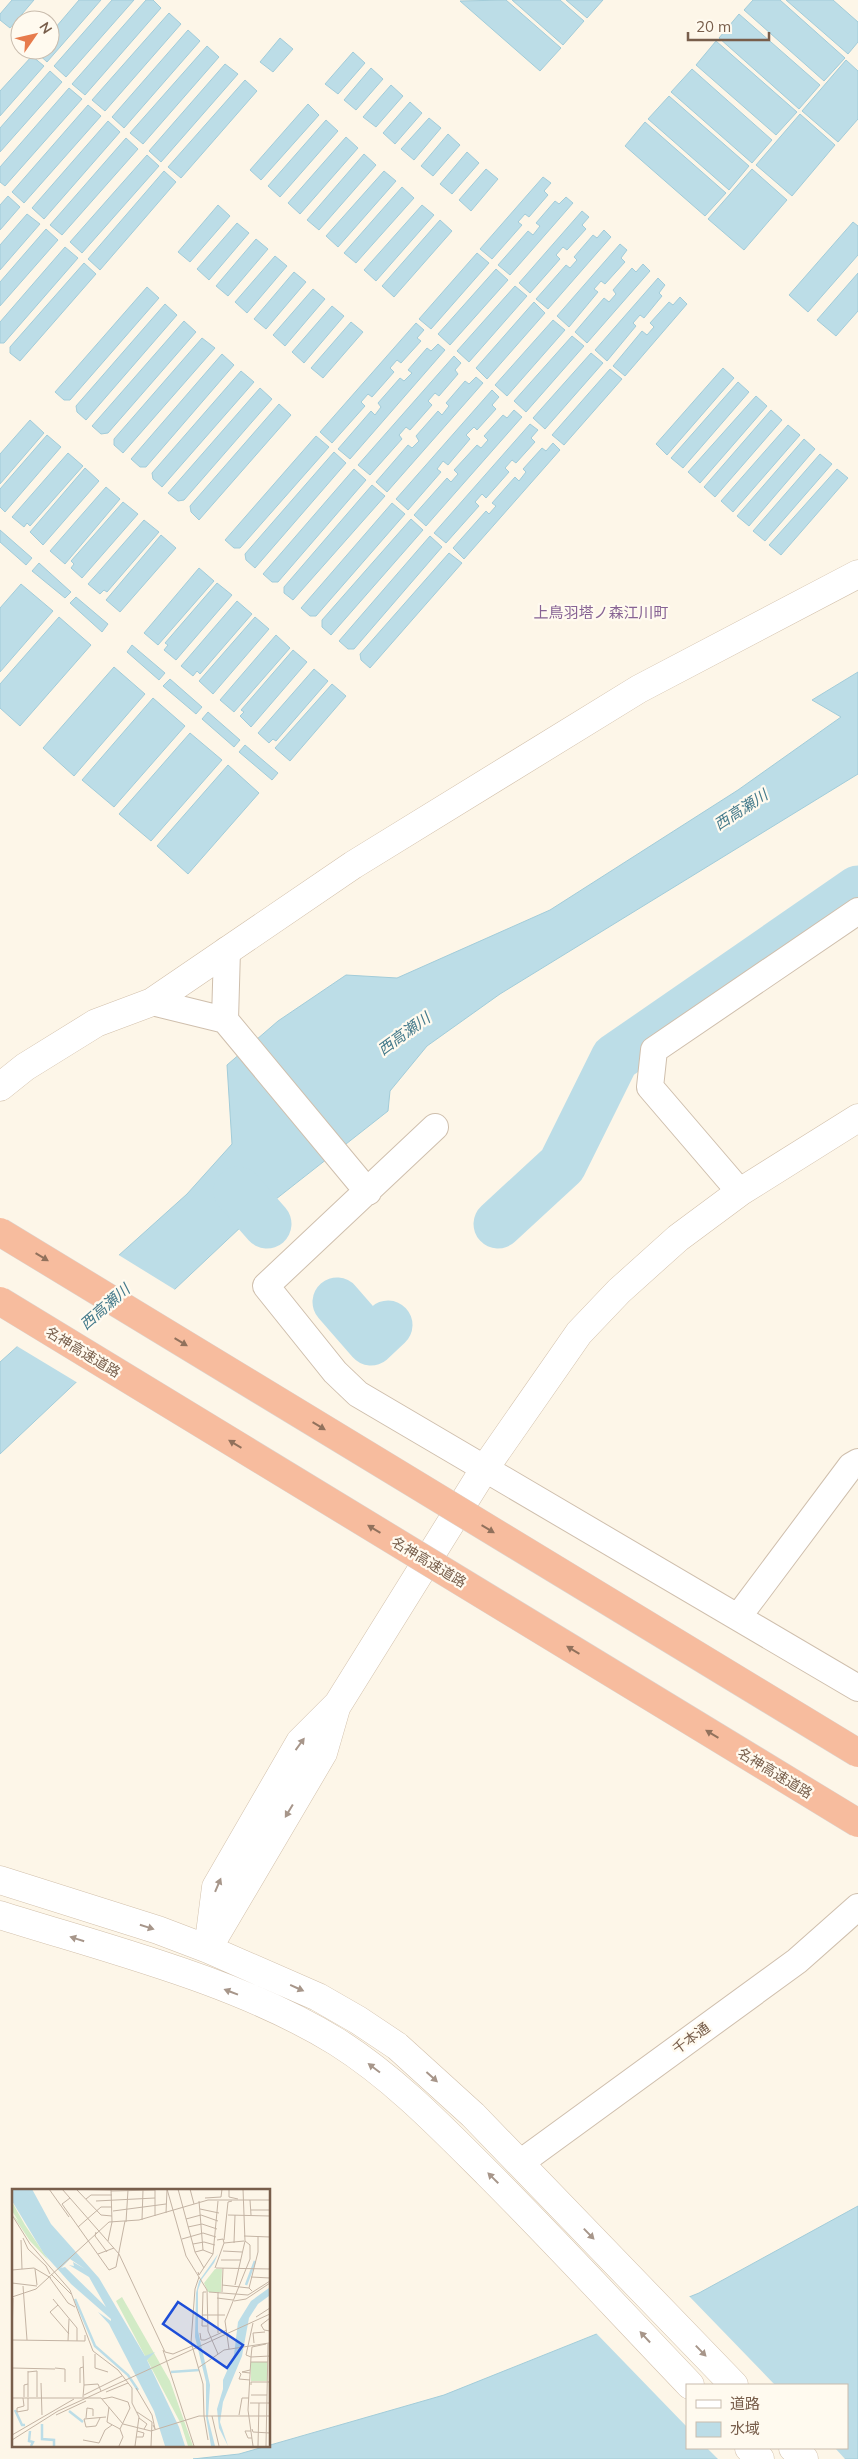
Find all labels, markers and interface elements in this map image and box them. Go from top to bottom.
north arrow [10,10,60,60]
scale bar [688,10,769,42]
text: 20 m [696,17,731,36]
text: N [35,18,56,37]
district label: 上鳥羽塔ノ森江川町 [533,603,669,622]
water label: 西高瀬川 [710,784,773,834]
water label: 西高瀬川 [374,1007,435,1059]
one-way arrow [35,1253,48,1262]
water label: 西高瀬川 [76,1278,135,1333]
street label: 名神高速道路 [42,1323,124,1381]
one-way arrow [174,1337,187,1346]
one-way arrow [313,1422,326,1431]
one-way arrow [229,1440,242,1449]
one-way arrow [368,1524,381,1533]
one-way arrow [482,1524,495,1533]
street label: 名神高速道路 [388,1533,470,1591]
one-way arrow [566,1645,579,1654]
one-way arrow [705,1729,718,1739]
one-way arrow [295,1737,305,1751]
street label: 名神高速道路 [734,1744,816,1802]
one-way arrow [284,1805,293,1818]
one-way arrow [214,1877,223,1892]
one-way arrow [139,1923,154,1931]
one-way arrow [70,1935,85,1943]
one-way arrow [290,1985,304,1993]
one-way arrow [223,1988,238,1996]
street label: 千本通 [669,2018,713,2058]
one-way arrow [368,2062,381,2073]
one-way arrow [426,2071,439,2082]
one-way arrow [487,2173,499,2185]
inset map [12,2189,270,2446]
one-way arrow [583,2228,595,2240]
one-way arrow [639,2331,651,2343]
one-way arrow [695,2345,707,2357]
legend [686,2384,848,2449]
text: 道路 [730,2394,760,2413]
text: 水域 [730,2419,760,2438]

